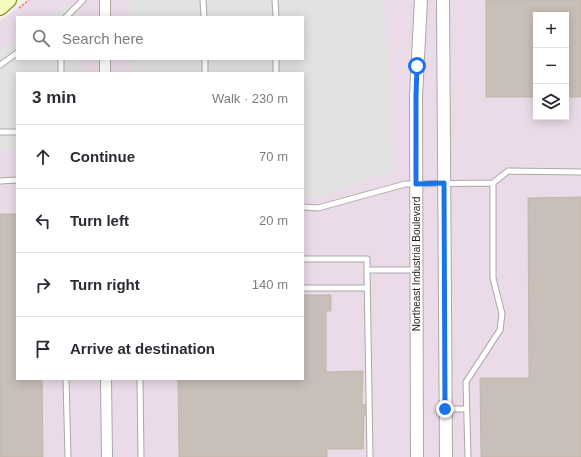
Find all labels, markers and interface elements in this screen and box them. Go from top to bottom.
map controls [533,12,569,120]
button: + [533,12,569,48]
search box [16,16,304,60]
icon: search [30,27,52,49]
text: Search here [62,30,144,47]
button: − [533,48,569,84]
route start [408,57,426,75]
button: layers [533,84,569,120]
text: 3 min [32,88,76,107]
text: Walk · 230 m [212,91,288,106]
icon: ahead [32,146,54,168]
text: Continue [70,148,135,165]
text: 70 m [259,149,288,164]
street label: Northeast Industrial Boulevard [411,197,422,331]
icon: left [32,210,54,232]
text: Turn left [70,212,129,229]
text: 20 m [259,213,288,228]
icon: right [32,274,54,296]
text: Turn right [70,276,140,293]
text: 140 m [252,277,288,292]
icon: arrive [32,338,54,360]
text: Arrive at destination [70,340,215,357]
route end [436,400,454,418]

